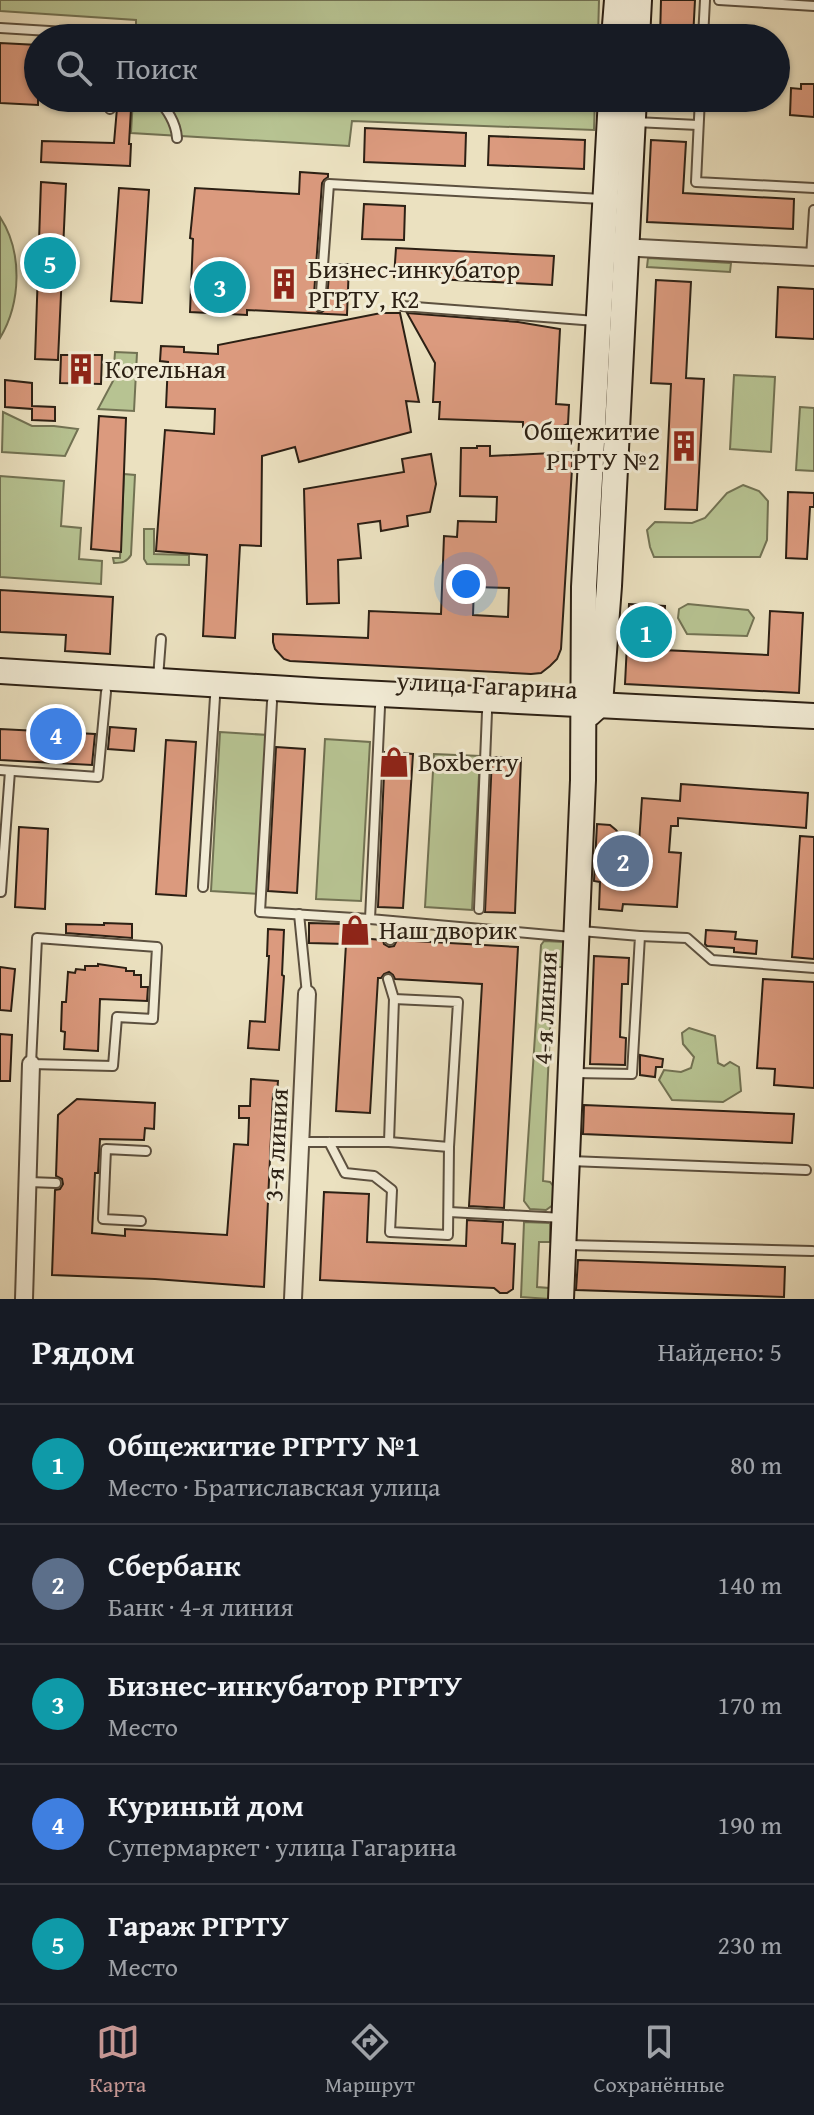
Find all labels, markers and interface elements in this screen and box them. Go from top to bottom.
search box [24,24,790,112]
icon: search [52,46,96,90]
text: Поиск [116,46,198,90]
pin: 5 [24,233,76,293]
place label: Бизнес-инкубатор РГРТУ, К2 [308,249,520,318]
pin: 3 [194,257,246,317]
building icon: Бизнес-инкубатор РГРТУ, К2 [267,267,301,301]
place label: Котельная [105,349,226,388]
building icon: Котельная [64,352,98,386]
place label: Общежитие РГРТУ №2 [524,411,660,480]
building icon: Общежитие РГРТУ №2 [667,429,701,463]
your location [446,564,486,604]
pin: 1 [620,602,672,662]
street label: улица Гагарина [395,660,579,709]
pin: 4 [30,704,82,764]
place label: Boxberry [418,742,519,781]
shop icon: Boxberry [377,745,411,779]
pin: 2 [597,831,649,891]
place label: Наш дворик [379,910,518,949]
shop icon: Наш дворик [338,913,372,947]
street label: 4-я линия [522,950,567,1066]
street label: 3-я линия [253,1087,298,1203]
text: Рядом [32,1327,135,1376]
text: Найдено: 5 [658,1332,782,1371]
text: Общежитие РГРТУ №1 [108,1423,421,1467]
text: 1 [51,1445,65,1484]
text: 80 m [730,1445,782,1484]
text: Место · Братиславская улица [108,1467,440,1506]
text: Сбербанк [108,1543,240,1587]
text: 2 [51,1565,65,1604]
text: 140 m [717,1565,782,1604]
text: Банк · 4-я линия [108,1587,293,1626]
text: Бизнес-инкубатор РГРТУ [108,1663,462,1707]
text: 3 [51,1685,65,1724]
text: 170 m [717,1685,782,1724]
text: Место [108,1707,178,1746]
text: Куриный дом [108,1783,304,1827]
text: 4 [51,1805,65,1844]
text: 190 m [717,1805,782,1844]
text: Супермаркет · улица Гагарина [108,1827,457,1866]
text: Гараж РГРТУ [108,1903,288,1947]
text: 5 [51,1925,65,1964]
text: 230 m [717,1925,782,1964]
text: Место [108,1947,178,1986]
tab: Карта [89,2020,146,2100]
tab: Маршрут [325,2020,415,2100]
tab: Сохранённые [594,2020,725,2100]

